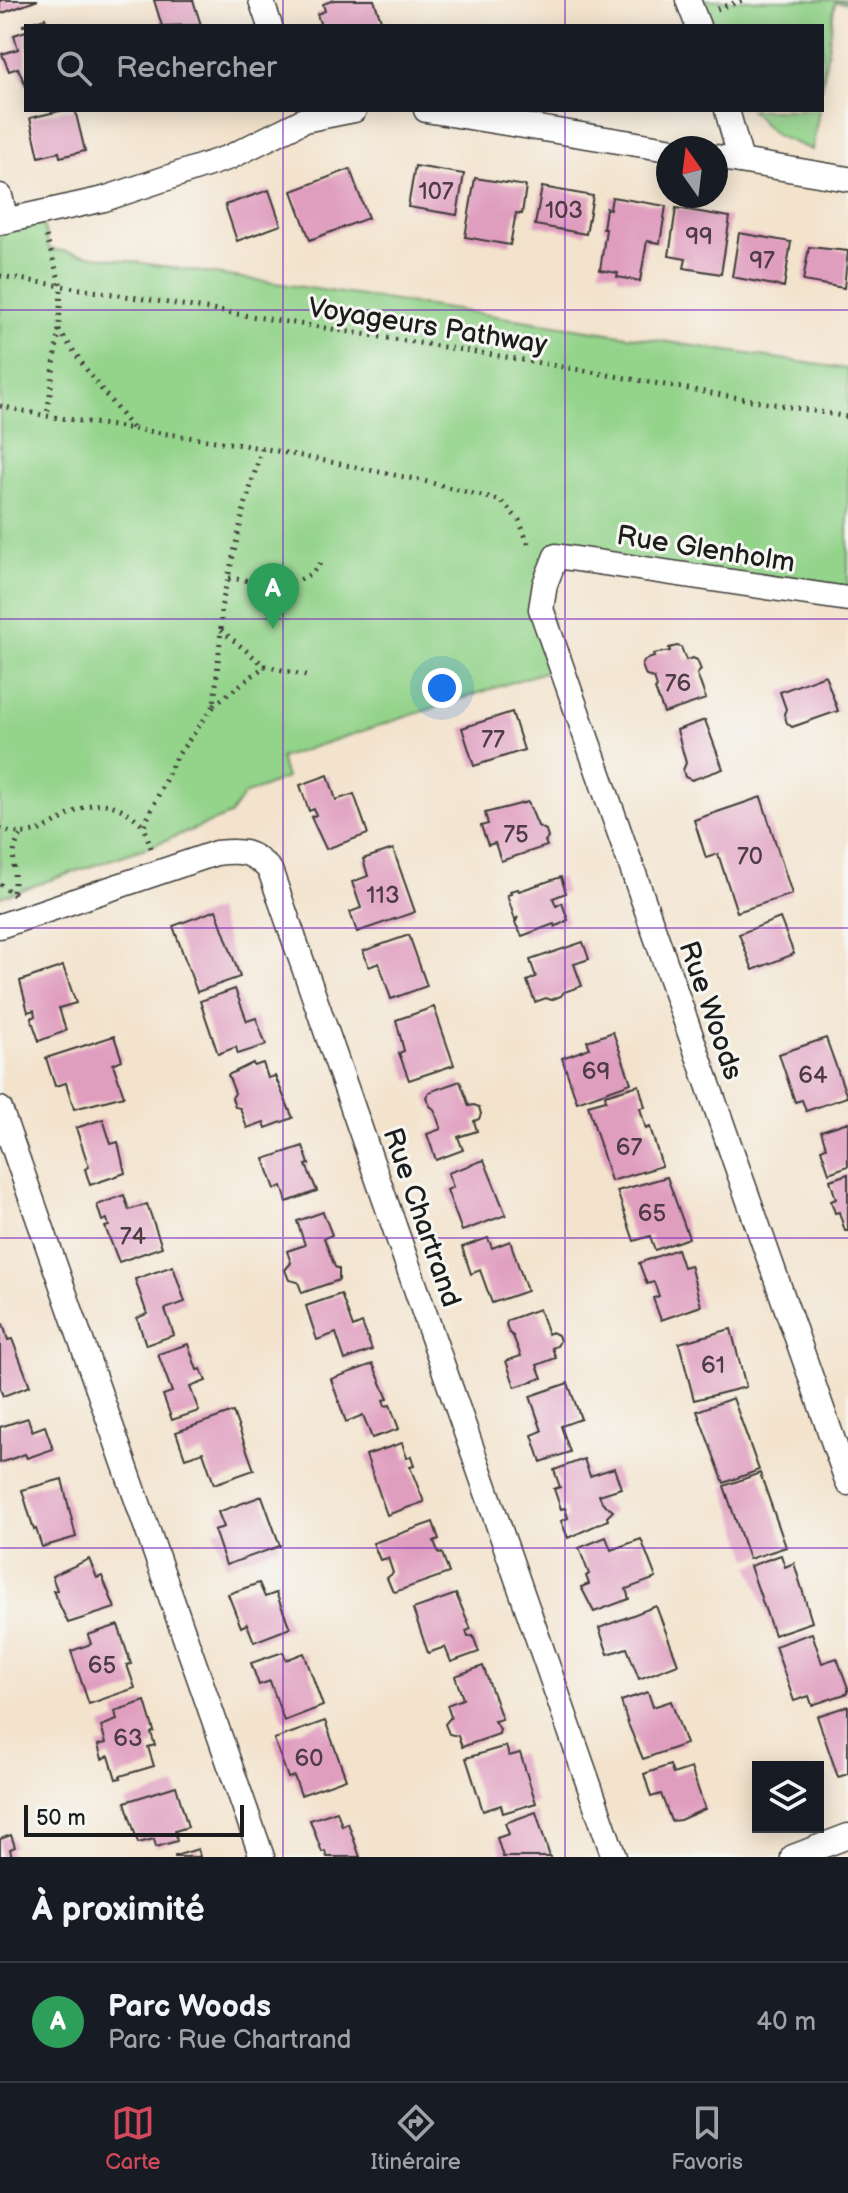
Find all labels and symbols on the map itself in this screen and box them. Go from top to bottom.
north arrow [656,136,728,208]
house number: 107 [418,177,454,206]
house number: 103 [545,196,583,225]
house number: 99 [685,222,713,251]
house number: 97 [749,246,775,275]
street label: Voyageurs Pathway [306,291,550,362]
street label: Rue Glenholm [614,519,797,580]
pin: A [247,563,299,629]
your location [422,668,462,708]
house number: 76 [665,669,691,698]
house number: 77 [481,725,505,754]
house number: 75 [503,820,529,849]
house number: 70 [737,842,763,871]
house number: 113 [366,881,400,910]
street label: Rue Woods [672,937,750,1084]
house number: 69 [582,1057,610,1086]
house number: 64 [798,1061,828,1090]
street label: Rue Chartrand [376,1124,468,1311]
house number: 67 [616,1133,642,1162]
house number: 65 [638,1199,666,1228]
house number: 74 [120,1222,147,1251]
house number: 61 [701,1351,725,1380]
house number: 65 [88,1651,116,1680]
house number: 63 [113,1724,143,1753]
house number: 60 [295,1744,323,1773]
scale bar [24,1801,244,1837]

